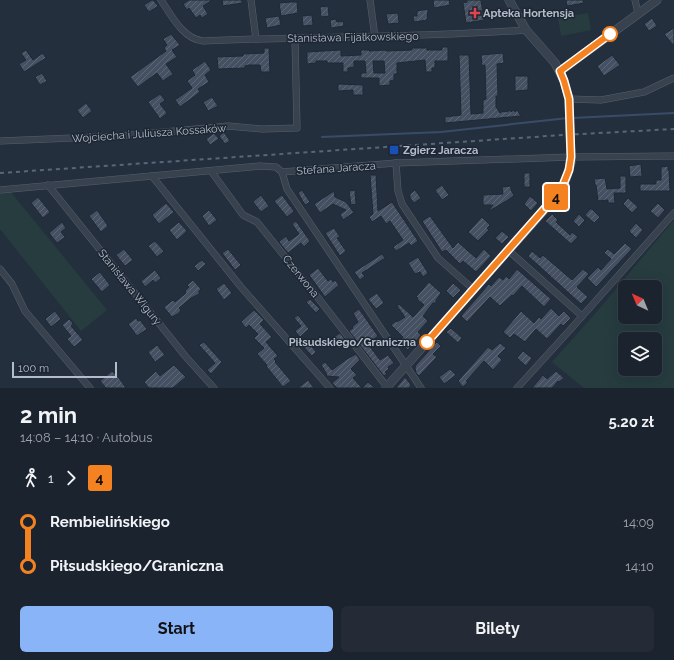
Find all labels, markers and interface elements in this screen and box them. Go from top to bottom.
place label: Apteka Hortensja [483,7,574,20]
marker: Apteka Hortensja [470,8,480,18]
unlabelled marker [602,26,618,42]
street label: Stanisława Fijałkowskiego [287,30,419,45]
street label: Wojciecha i Juliusza Kossaków [71,122,227,145]
marker: Zgierz Jaracza [388,144,400,156]
place label: Zgierz Jaracza [403,144,478,157]
street label: Stefana Jaracza [296,159,376,178]
line badge: 4 [543,184,569,210]
text: 4 [552,189,560,205]
street label: Stanisława Wigury [95,247,164,328]
street label: Czerwona [280,252,322,300]
north arrow [618,280,662,324]
map controls [618,280,662,376]
button: layers [618,332,662,376]
marker: Piłsudskiego/Graniczna [419,334,435,350]
place label: Piłsudskiego/Graniczna [289,336,416,349]
scale bar [12,360,117,379]
text: 100 m [18,362,49,375]
text: 2 min [20,402,77,428]
text: 5.20 zł [608,413,654,431]
text: 14:08 – 14:10 · Autobus [20,430,152,445]
icon: walk [20,467,42,489]
icon: forward [60,467,82,489]
text: 4 [96,470,104,486]
text: 1 [48,471,54,486]
text: Rembielińskiego [50,513,170,531]
text: 14:09 [623,515,654,530]
text: Piłsudskiego/Graniczna [50,557,224,575]
text: 14:10 [625,559,654,574]
button: Start [20,606,333,652]
button: Bilety [341,606,654,652]

